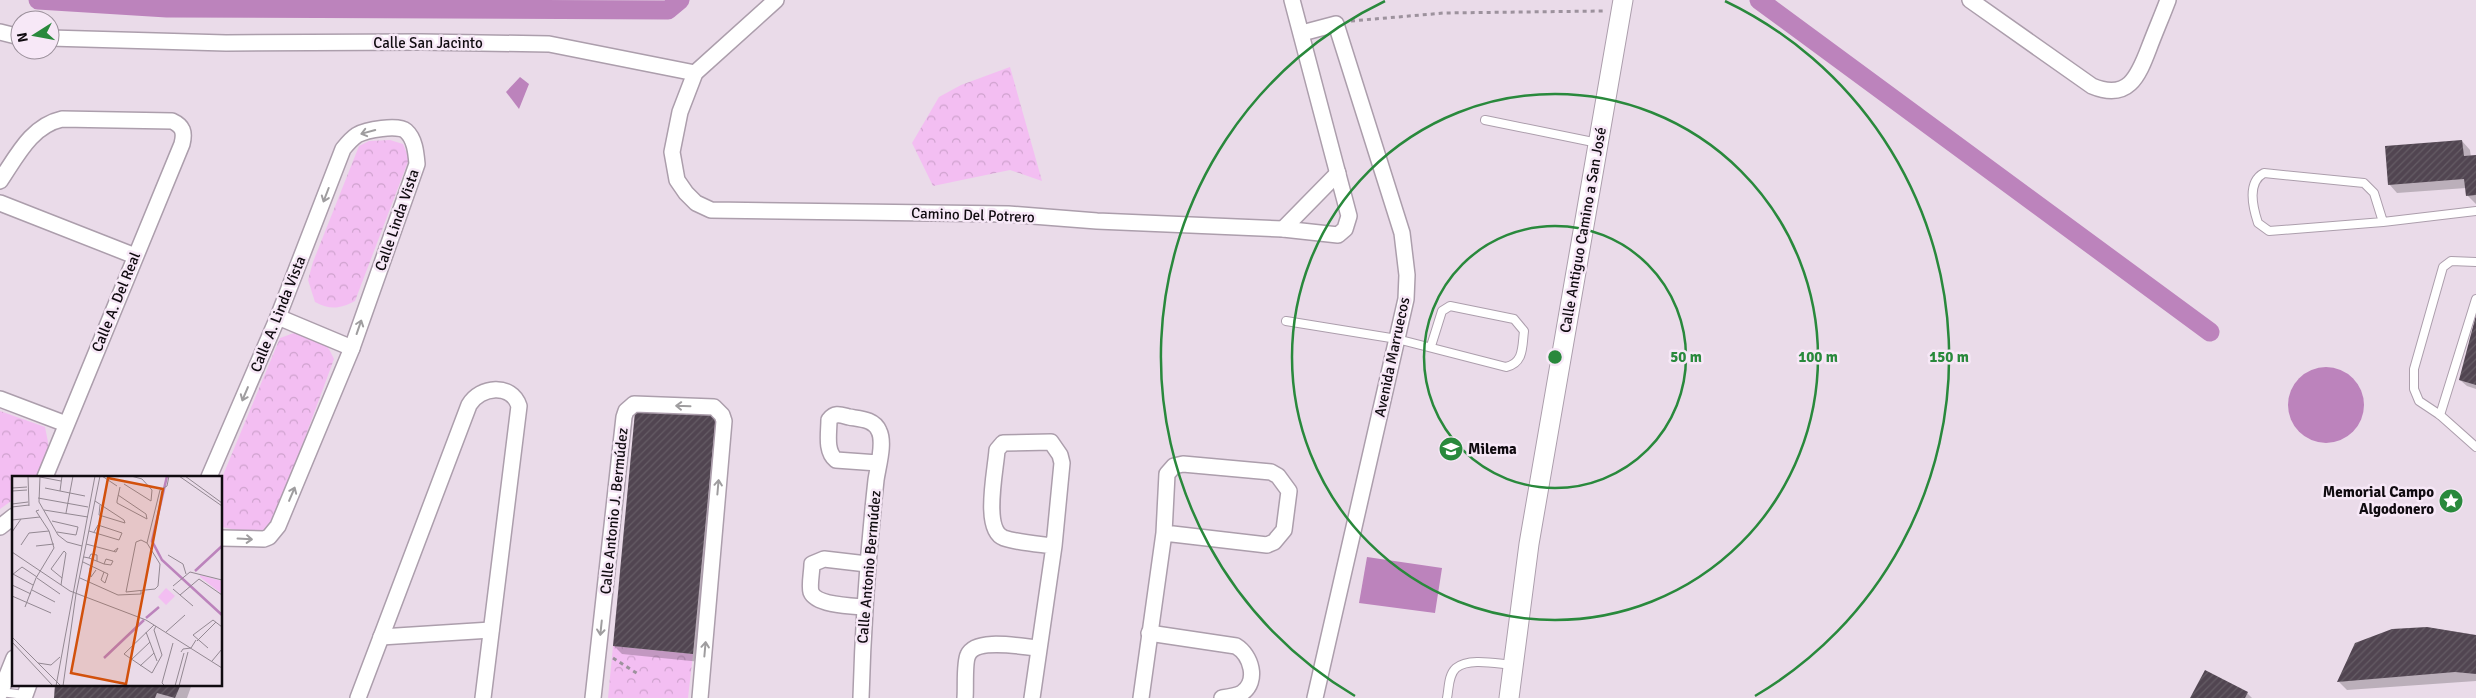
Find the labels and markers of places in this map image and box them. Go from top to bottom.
centre of rings [1546,348,1564,366]
school or university icon: Milema [1438,436,1464,462]
place label: Milema [1468,440,1517,458]
place label: Memorial Campo Algodonero [2323,483,2434,518]
place icon: Memorial Campo Algodonero [2438,488,2464,514]

